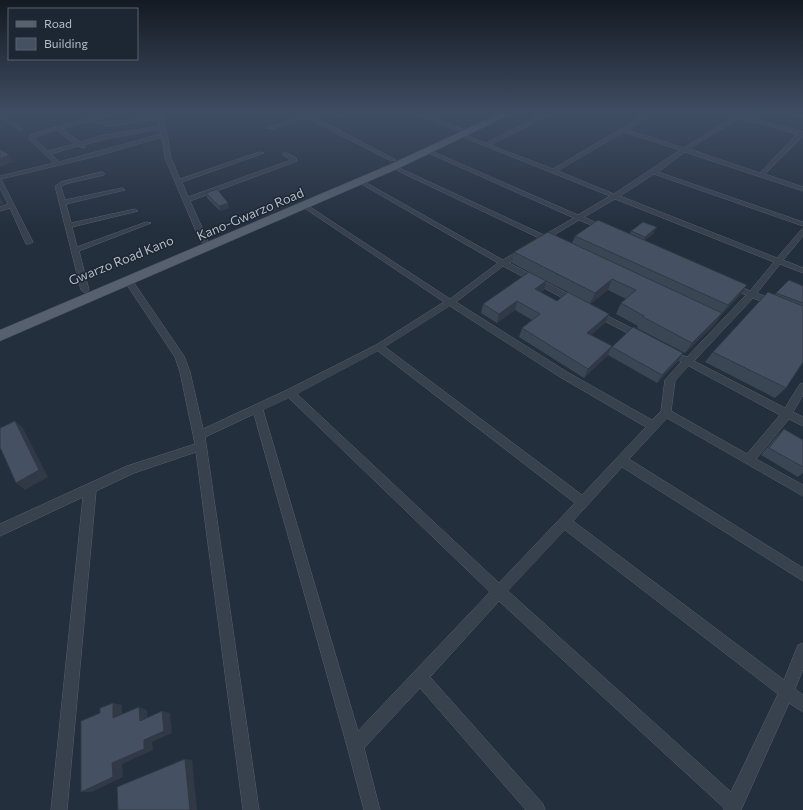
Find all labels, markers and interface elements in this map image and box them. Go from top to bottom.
legend [8,8,138,60]
text: Road [44,16,72,30]
text: Building [44,36,88,50]
street label: Kano-Gwarzo Road [194,184,306,244]
street label: Gwarzo Road Kano [66,232,176,288]

